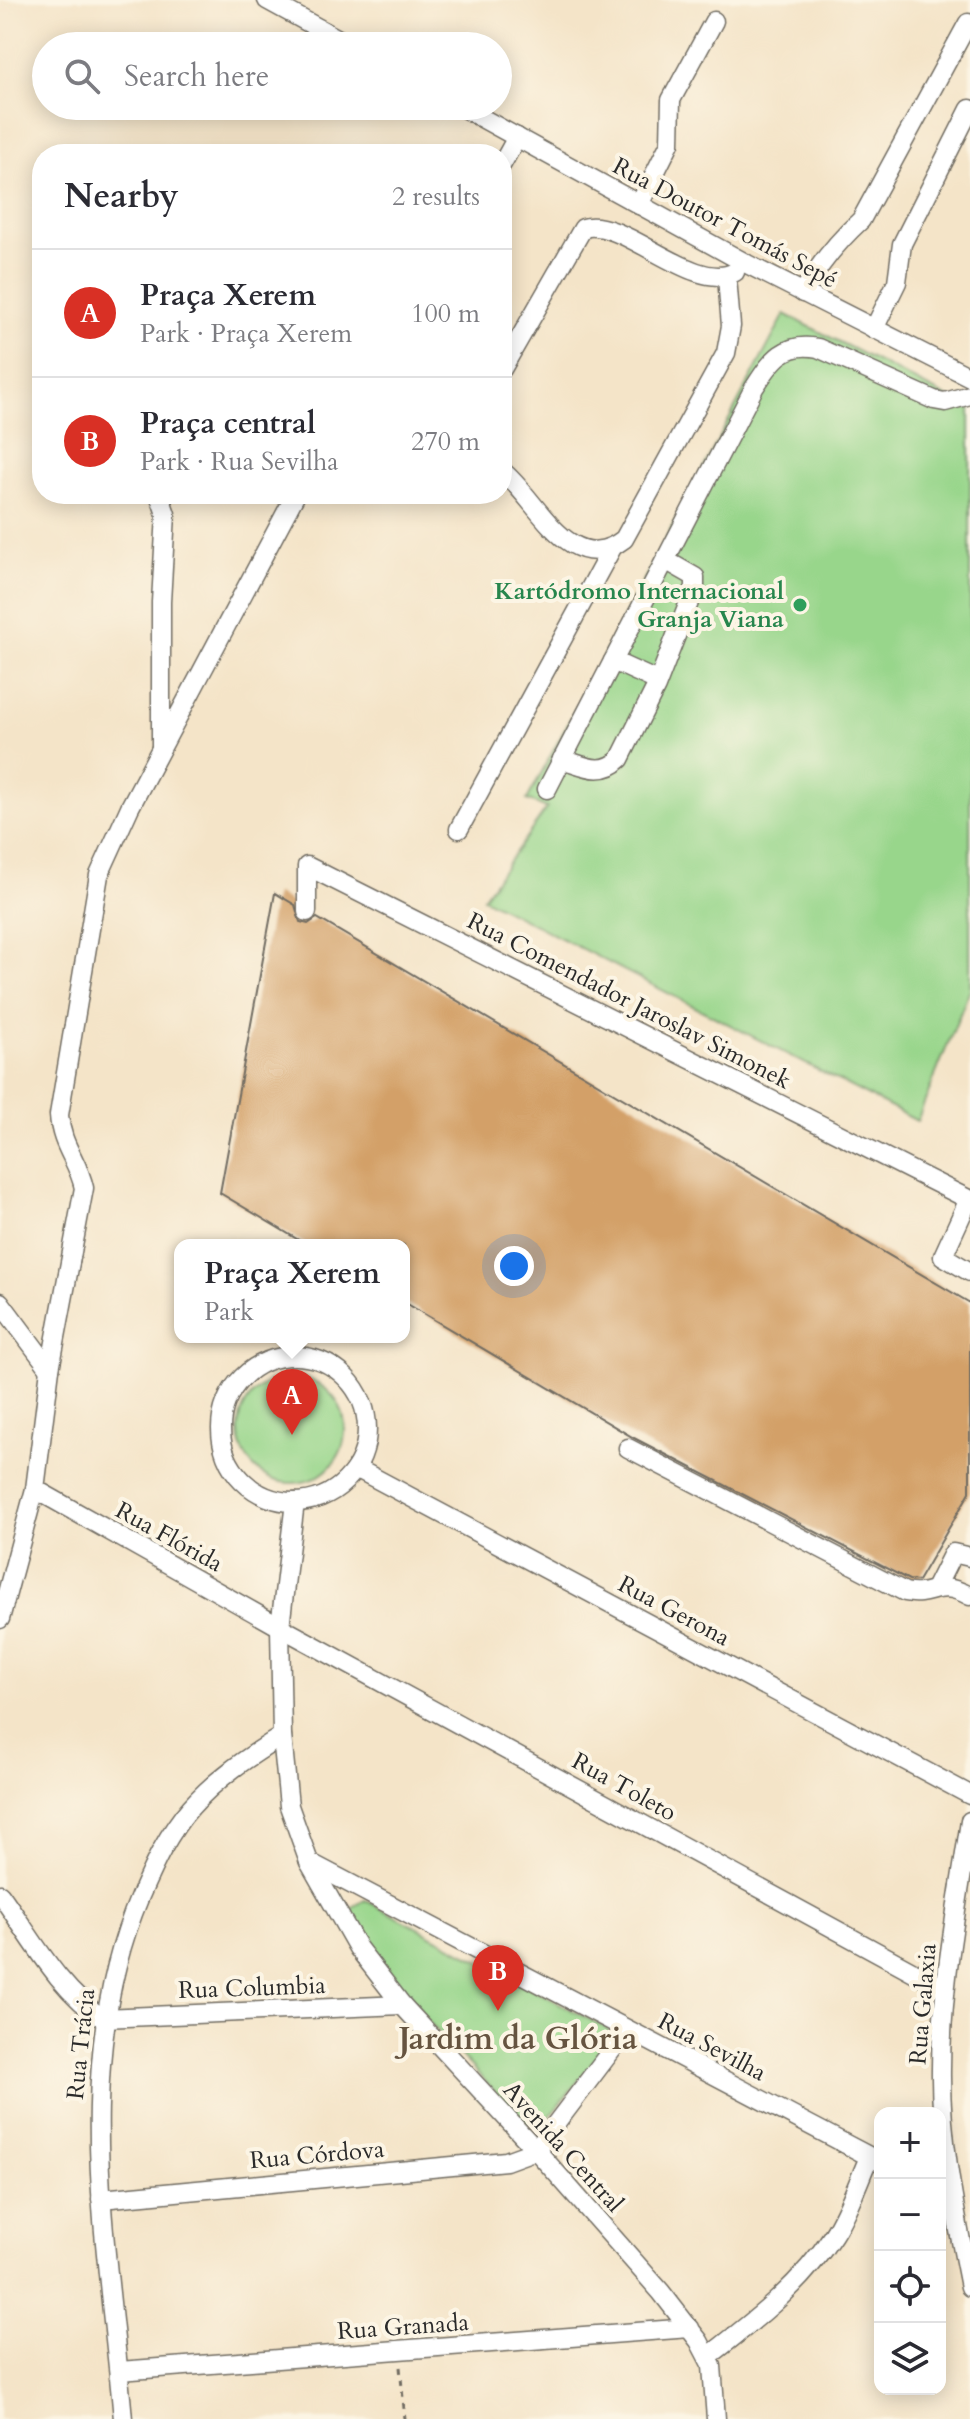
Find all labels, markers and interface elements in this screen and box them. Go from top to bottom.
search box [32,32,512,120]
icon: search [60,54,104,98]
text: Search here [124,56,269,97]
street label: Rua Doutor Tomás Sepé [607,150,843,296]
text: Nearby [64,173,179,219]
text: 2 results [392,179,480,214]
text: Praça Xerem [140,275,316,316]
text: A [80,296,100,331]
text: 100 m [411,296,480,331]
text: Park · Praça Xerem [140,316,352,351]
text: Praça central [140,403,316,444]
text: B [81,424,99,459]
text: 270 m [411,424,480,459]
text: Park · Rua Sevilha [140,444,339,479]
place label: Kartódromo Internacional Granja Viana [494,575,784,636]
marker: Kartódromo Internacional Granja Viana [791,596,809,614]
street label: Rua Comendador Jaroslav Simonek [461,905,797,1097]
popup [174,1239,410,1343]
your location [494,1246,534,1286]
text: Praça Xerem [204,1253,380,1294]
text: Park [204,1294,254,1329]
pin: A [266,1369,318,1435]
street label: Rua Flórida [109,1494,229,1580]
street label: Rua Gerona [612,1568,736,1655]
street label: Rua Toleto [566,1745,682,1829]
street label: Rua Galaxia [901,1941,945,2066]
pin: B [472,1945,524,2011]
street label: Rua Columbia [178,1969,327,2007]
street label: Rua Trácia [59,1986,103,2101]
street label: Rua Sevilha [652,2005,772,2090]
district label: Jardim da Glória [394,2017,638,2061]
street label: Avenida Central [495,2074,631,2220]
map controls [874,2107,946,2395]
button: + [874,2107,946,2179]
street label: Rua Córdova [248,2133,386,2177]
button: − [874,2179,946,2251]
button: locate [874,2251,946,2323]
street label: Rua Granada [336,2306,471,2348]
button: layers [874,2323,946,2395]

